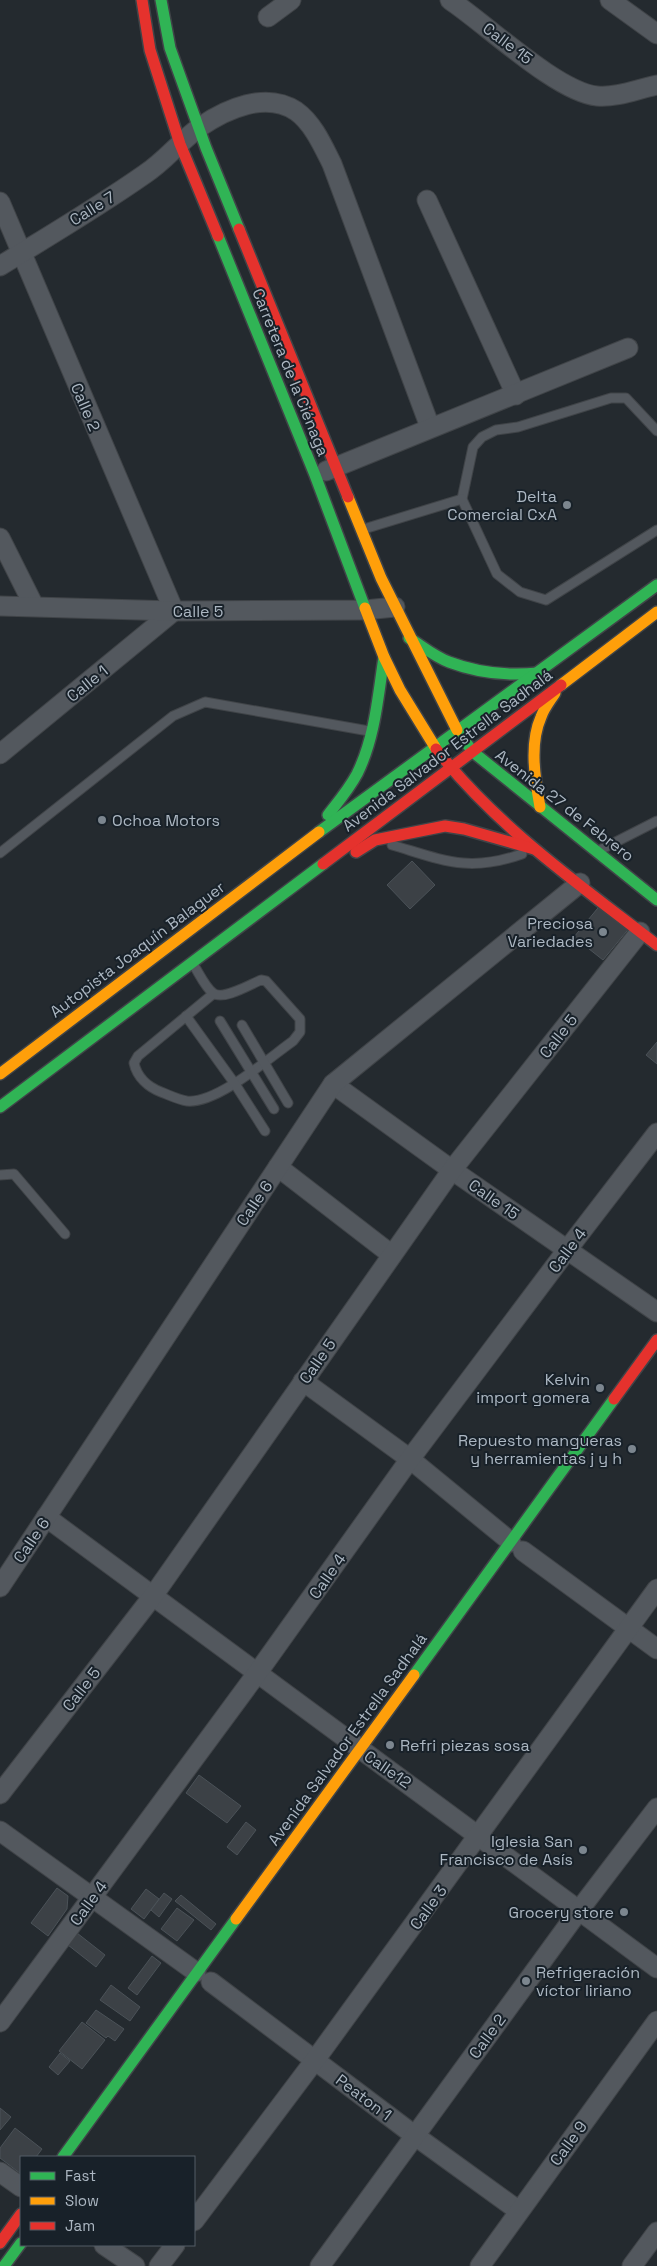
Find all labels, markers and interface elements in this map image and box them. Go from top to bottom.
street label: Calle 15 [479,18,537,69]
street label: Calle 7 [66,186,119,231]
street label: Carretera de la Ciénaga [247,285,334,459]
street label: Calle 2 [66,380,105,435]
place label: Delta Comercial CxA [447,486,557,525]
marker: Delta Comercial CxA [561,499,573,511]
street label: Calle 5 [173,601,223,622]
street label: Calle 1 [62,660,112,707]
street label: Avenida Salvador Estrella Sadhalá [338,664,557,836]
street label: Avenida 27 de Febrero [491,745,638,866]
place label: Ochoa Motors [112,810,220,831]
marker: Ochoa Motors [96,814,108,826]
street label: Autopista Joaquín Balaguer [45,877,229,1022]
place label: Preciosa Variedades [508,913,593,952]
marker: Preciosa Variedades [597,926,609,938]
street label: Calle 5 [535,1010,582,1063]
street label: Calle 15 [464,1174,523,1224]
street label: Calle 6 [232,1176,277,1230]
street label: Calle 4 [544,1224,591,1277]
street label: Calle 5 [294,1335,340,1388]
place label: Kelvin import gomera [476,1369,590,1408]
marker: Kelvin import gomera [594,1382,606,1394]
place label: Repuesto mangueras y herramientas j y h [458,1430,622,1469]
marker: Repuesto mangueras y herramientas j y h [626,1443,638,1455]
street label: Calle 6 [9,1513,54,1567]
street label: Calle 4 [304,1549,351,1603]
street label: Avenida Salvador Estrella Sadhalá [263,1629,432,1850]
street label: Calle 5 [58,1663,105,1716]
place label: Refri piezas sosa [400,1735,530,1756]
marker: Refri piezas sosa [384,1739,396,1751]
street label: Calle12 [360,1746,415,1793]
place label: Iglesia San Francisco de Asís [440,1831,573,1870]
marker: Iglesia San Francisco de Asís [577,1844,589,1856]
street label: Calle 4 [65,1877,112,1930]
street label: Calle 3 [405,1881,452,1934]
place label: Grocery store [508,1902,614,1923]
marker: Grocery store [618,1906,630,1918]
place label: Refrigeración víctor liriano [536,1962,640,2001]
marker: Refrigeración víctor liriano [520,1975,532,1987]
street label: Calle 2 [464,2010,511,2063]
street label: Peaton 1 [331,2069,396,2125]
street label: Calle 9 [545,2117,592,2170]
legend [20,2156,195,2246]
text: Fast [65,2166,96,2185]
text: Slow [65,2191,99,2210]
text: Jam [65,2216,95,2235]

